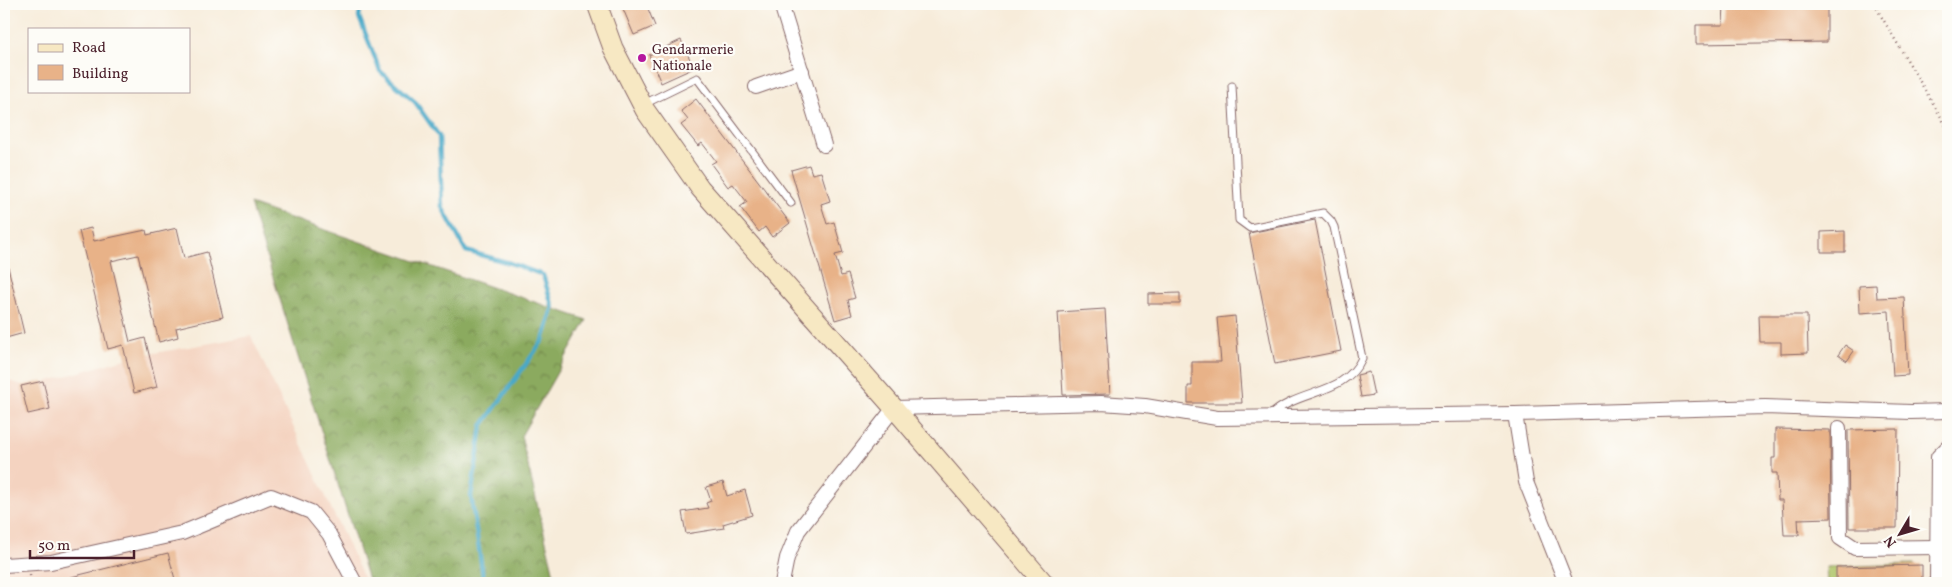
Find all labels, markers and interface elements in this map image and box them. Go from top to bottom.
legend [28,28,190,92]
text: Road [72,38,106,59]
place label: Gendarmerie Nationale [652,41,734,76]
marker: Gendarmerie Nationale [636,52,648,64]
text: Building [72,64,129,85]
north arrow [1874,510,1924,560]
scale bar [30,527,134,559]
text: N [1880,531,1902,551]
text: 50 m [38,536,70,557]

